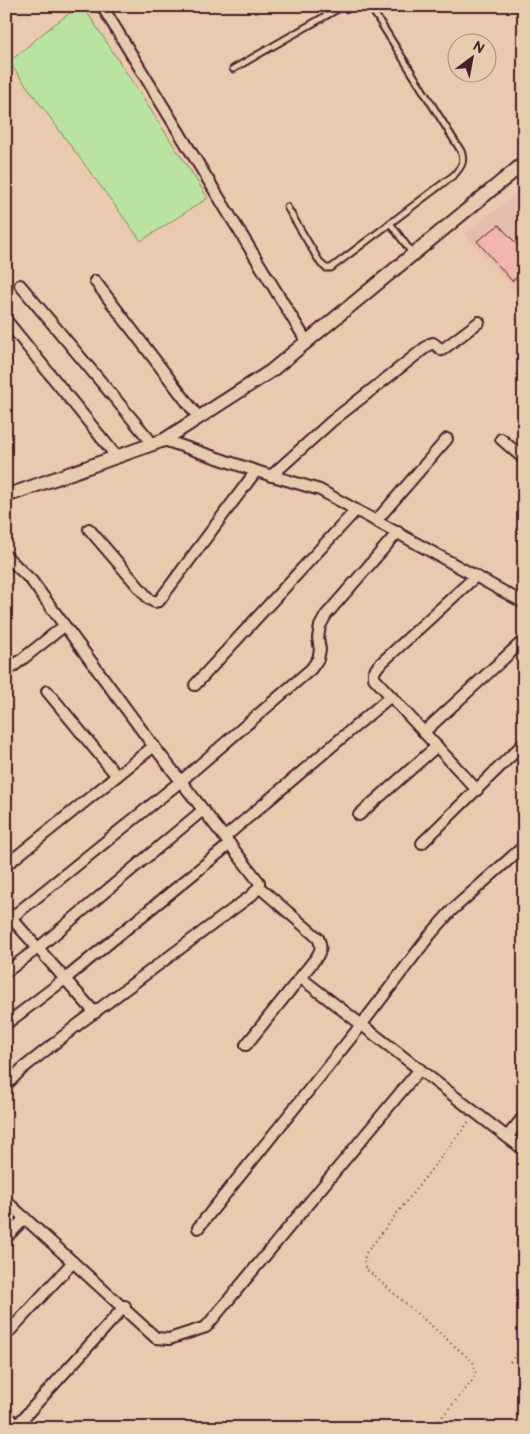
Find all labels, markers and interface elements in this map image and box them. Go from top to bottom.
north arrow [448,32,498,82]
text: N [470,37,488,57]

